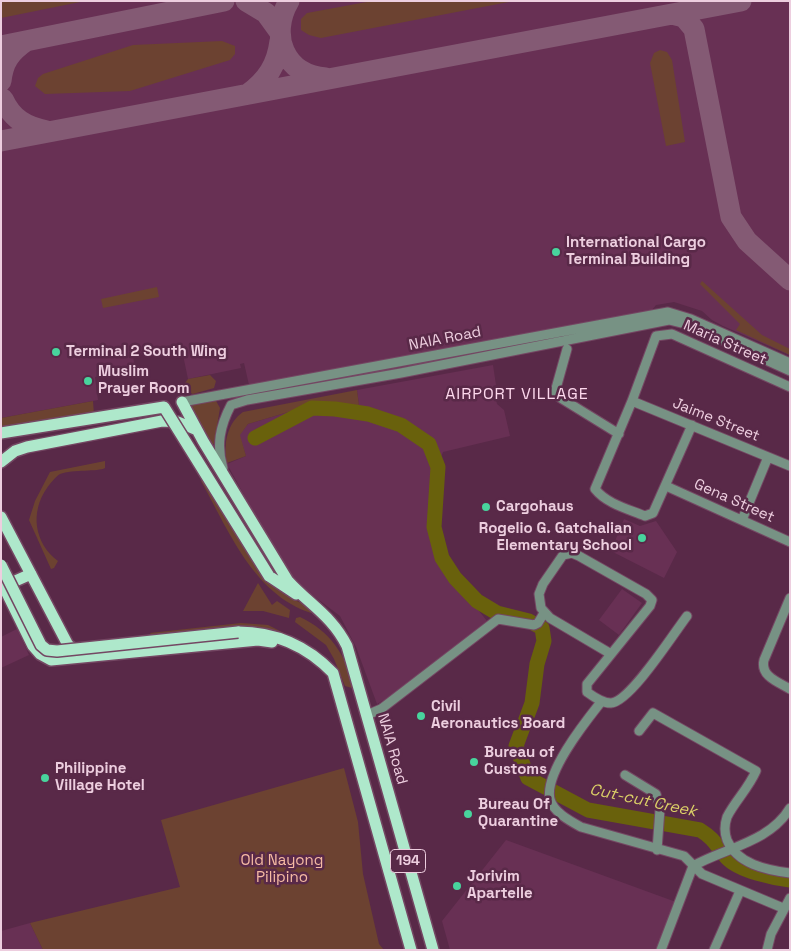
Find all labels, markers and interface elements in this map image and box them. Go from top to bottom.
place label: International Cargo Terminal Building [566,234,706,269]
marker: International Cargo Terminal Building [550,246,562,258]
street label: Maria Street [681,317,769,369]
street label: NAIA Road [407,323,483,355]
place label: Terminal 2 South Wing [66,343,227,361]
marker: Terminal 2 South Wing [50,346,62,358]
place label: Muslim Prayer Room [98,363,190,398]
marker: Muslim Prayer Room [82,375,94,387]
district label: AIRPORT VILLAGE [443,385,591,405]
street label: Jaime Street [670,394,762,446]
street label: Gena Street [691,475,777,527]
place label: Cargohaus [496,498,574,516]
marker: Cargohaus [480,501,492,513]
place label: Rogelio G. Gatchalian Elementary School [479,520,632,555]
marker: Rogelio G. Gatchalian Elementary School [636,532,648,544]
place label: Civil Aeronautics Board [431,698,565,733]
marker: Civil Aeronautics Board [415,710,427,722]
street label: NAIA Road [373,711,411,787]
place label: Bureau of Customs [484,744,555,779]
marker: Bureau of Customs [468,756,480,768]
place label: Philippine Village Hotel [55,760,145,795]
marker: Philippine Village Hotel [39,772,51,784]
water label: Cut-cut Creek [588,780,698,822]
place label: Bureau Of Quarantine [478,796,558,831]
marker: Bureau Of Quarantine [462,808,474,820]
road number: 194 [390,849,426,872]
park label: Old Nayong Pilipino [241,852,323,887]
place label: Jorivim Apartelle [467,868,533,903]
marker: Jorivim Apartelle [451,880,463,892]

